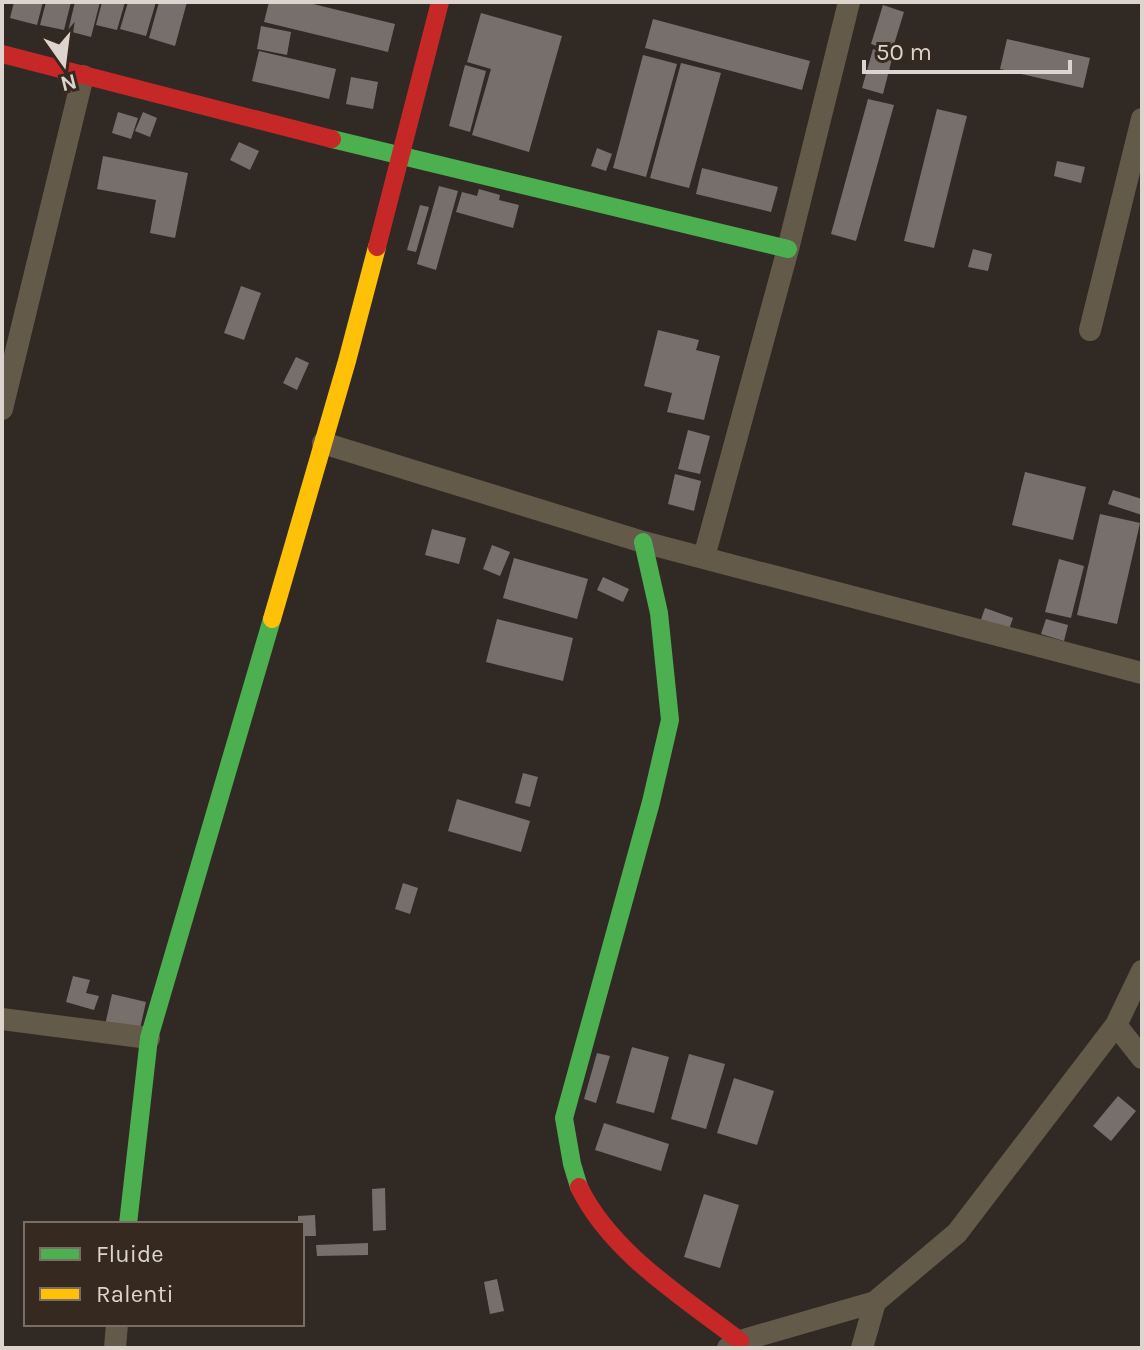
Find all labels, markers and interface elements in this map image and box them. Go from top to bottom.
north arrow [24,24,104,104]
scale bar [864,24,1070,74]
text: 50 m [876,38,932,66]
text: N [58,68,79,97]
legend [24,1222,304,1326]
text: Fluide [96,1240,164,1268]
text: Ralenti [96,1280,174,1308]

